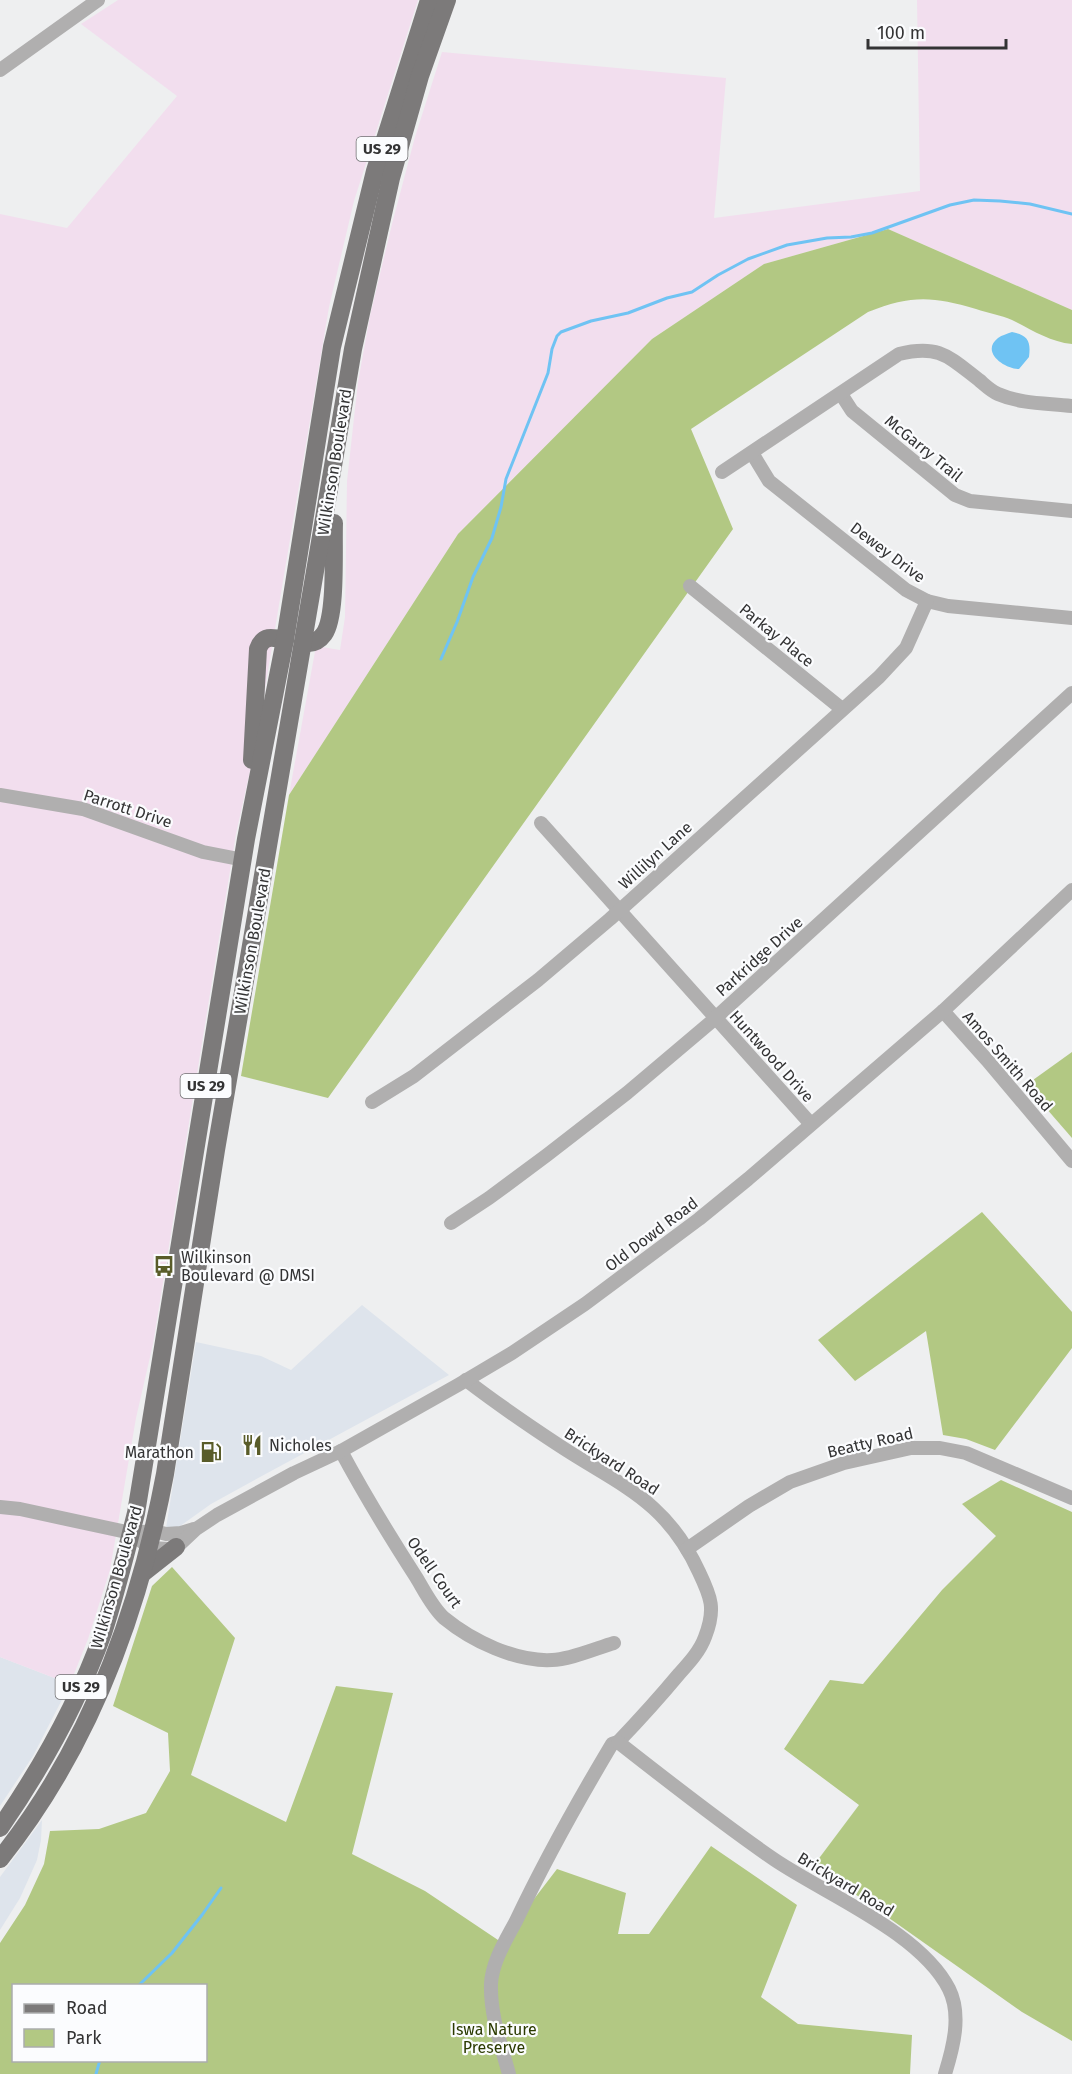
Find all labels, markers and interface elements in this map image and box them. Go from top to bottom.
scale bar [868,12,1006,50]
text: 100 m [877,22,925,44]
road number: US 29 [356,137,407,161]
street label: Wilkinson Boulevard [314,387,355,537]
street label: McGarry Trail [881,411,967,486]
street label: Dewey Drive [847,518,929,587]
street label: Parkay Place [736,600,818,671]
street label: Parrott Drive [81,785,174,832]
street label: Willilyn Lane [615,817,696,893]
street label: Wilkinson Boulevard [230,866,275,1016]
street label: Parkridge Drive [712,912,807,1000]
street label: Huntwood Drive [725,1007,818,1106]
street label: Amos Smith Road [959,1007,1057,1116]
road number: US 29 [180,1074,232,1098]
street label: Old Dowd Road [601,1193,701,1275]
place label: Wilkinson Boulevard @ DMSI [181,1248,315,1285]
bus stop icon: Wilkinson Boulevard @ DMSI [152,1254,176,1278]
street label: Beatty Road [825,1423,915,1462]
street label: Brickyard Road [561,1424,663,1499]
restaurant icon: Nicholes [240,1433,264,1457]
place label: Nicholes [269,1436,332,1455]
fuel station icon: Marathon [199,1440,223,1464]
place label: Marathon [125,1443,194,1462]
street label: Wilkinson Boulevard [87,1503,146,1651]
street label: Odell Court [403,1533,466,1612]
road number: US 29 [56,1675,106,1699]
street label: Brickyard Road [794,1848,897,1921]
legend [12,1984,207,2062]
text: Road [66,1997,108,2019]
park label: Iswa Nature Preserve [451,2020,537,2057]
text: Park [66,2027,102,2049]

